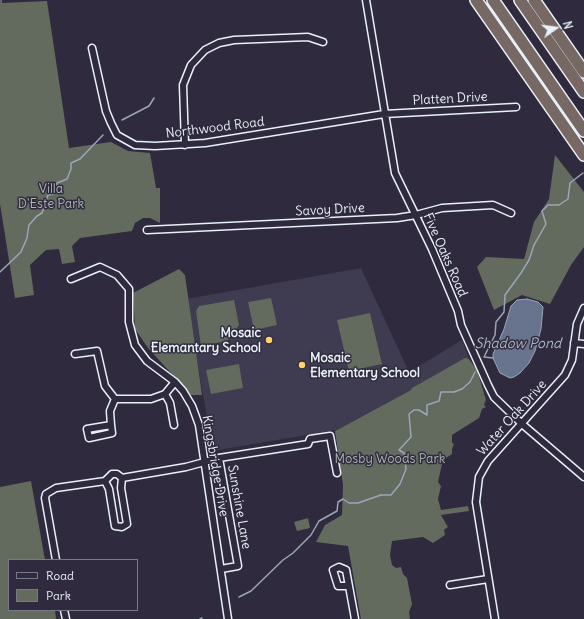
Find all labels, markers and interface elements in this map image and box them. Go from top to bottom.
north arrow [536,8,576,48]
text: N [560,20,575,30]
street label: Platten Drive [412,89,488,109]
street label: Northwood Road [165,114,265,142]
park label: Villa D'Este Park [18,181,84,212]
street label: Savoy Drive [295,200,365,220]
street label: Five Oaks Road [420,211,470,299]
place label: Mosaic Elemantary School [151,325,261,356]
marker: Mosaic Elemantary School [264,335,274,345]
water label: Shadow Pond [475,336,561,352]
place label: Mosaic Elementary School [310,350,420,381]
marker: Mosaic Elementary School [297,360,307,370]
street label: Water Oak Drive [474,377,550,459]
street label: Kingsbridge Drive [198,414,232,518]
park label: Mosby Woods Park [335,451,445,467]
street label: Sunshine Lane [224,464,254,550]
legend [8,559,138,611]
text: Road [46,568,74,583]
text: Park [46,588,71,603]

